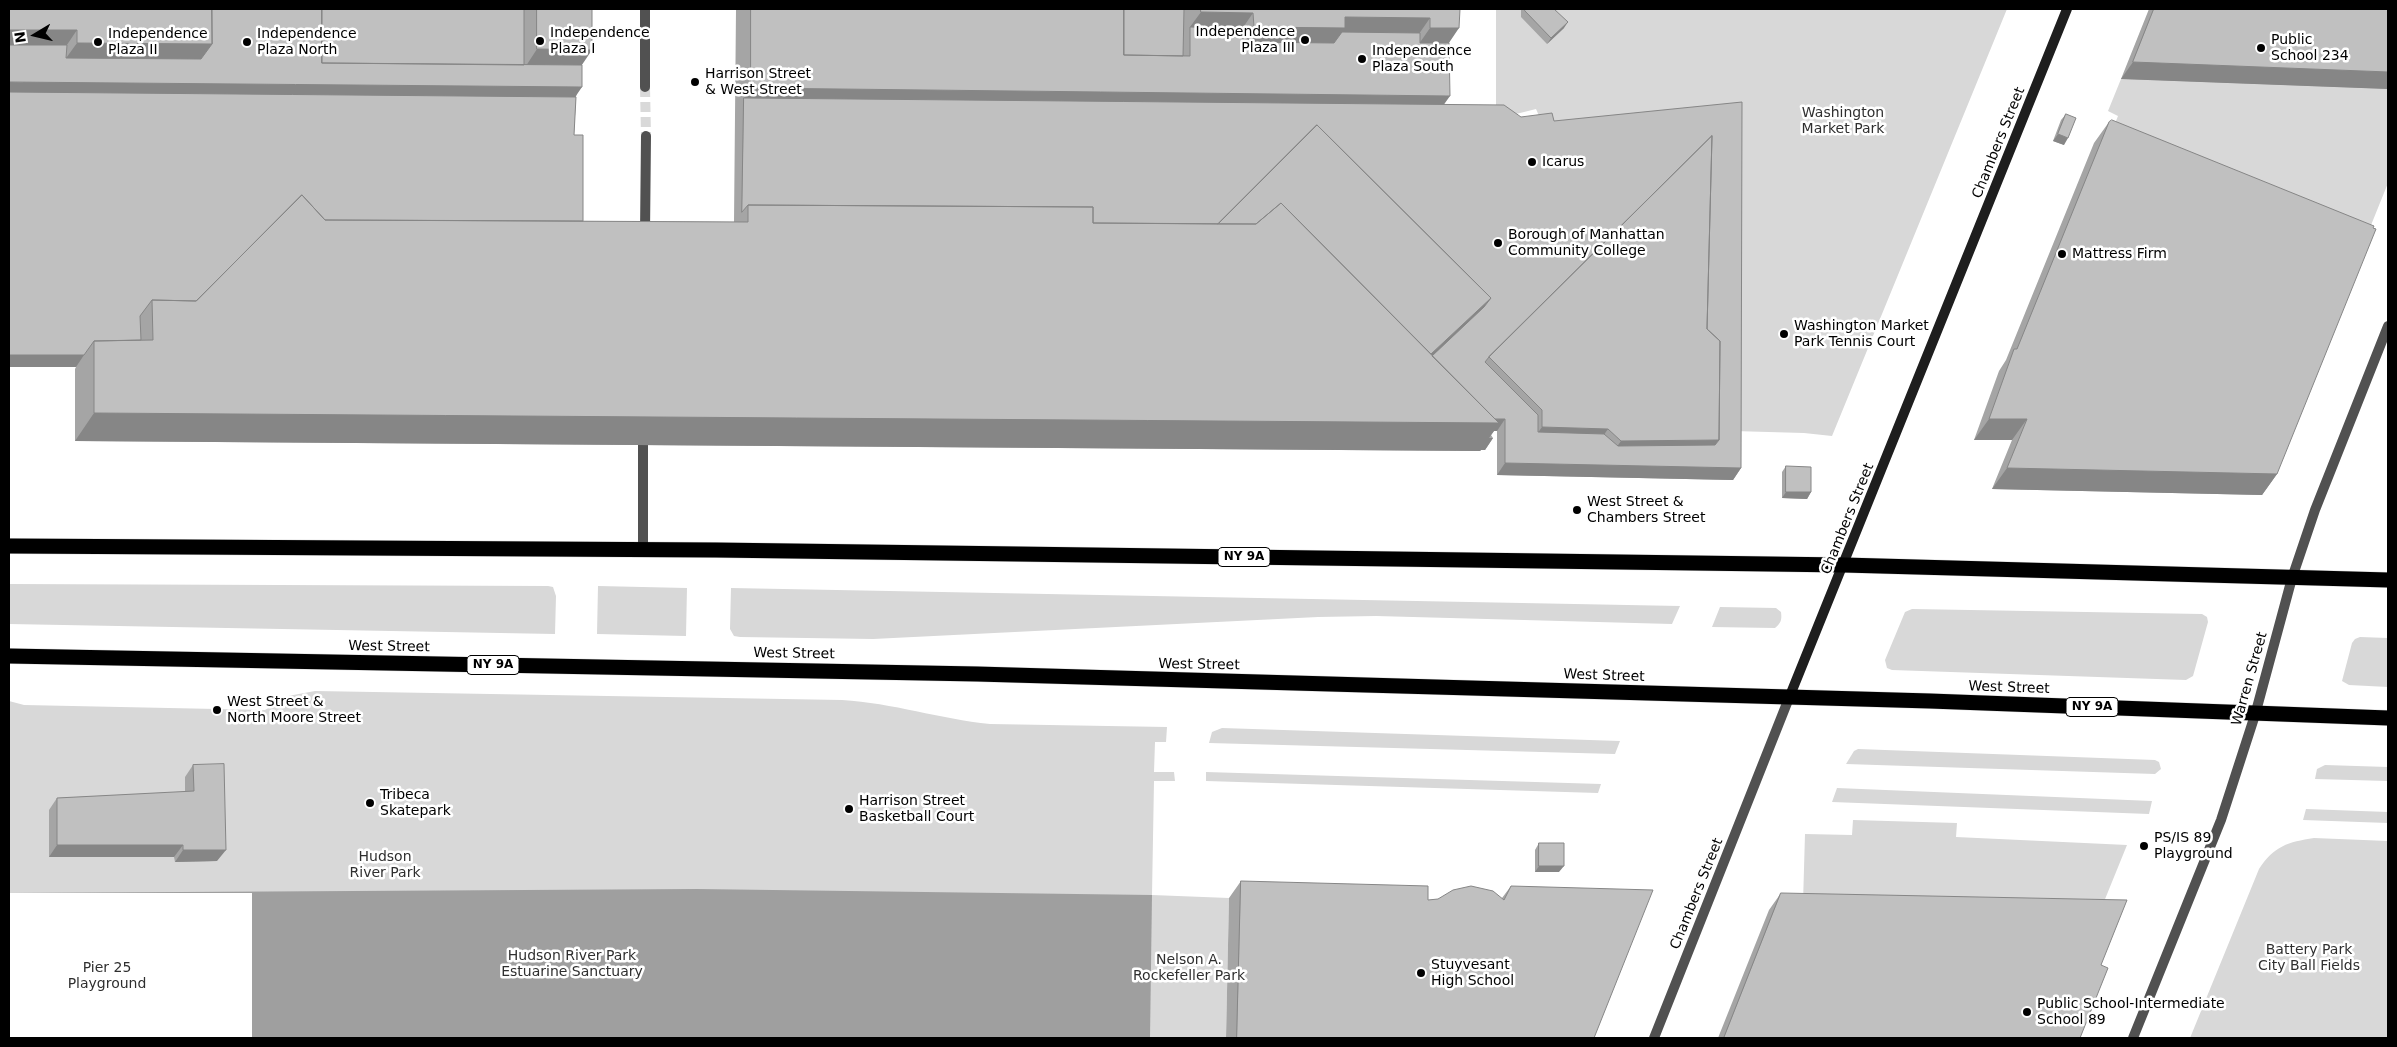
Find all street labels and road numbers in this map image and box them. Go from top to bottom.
street label: Chambers Street [1969,85,2029,201]
street label: Chambers Street [1818,461,1878,577]
road number: NY 9A [1218,548,1270,566]
street label: Warren Street [2229,630,2271,728]
street label: West Street [348,638,430,656]
street label: West Street [753,645,835,663]
road number: NY 9A [467,656,519,674]
street label: West Street [1158,656,1240,674]
street label: West Street [1563,666,1645,686]
street label: West Street [1968,678,2050,698]
road number: NY 9A [2066,698,2118,716]
street label: Chambers Street [1667,836,1727,952]

